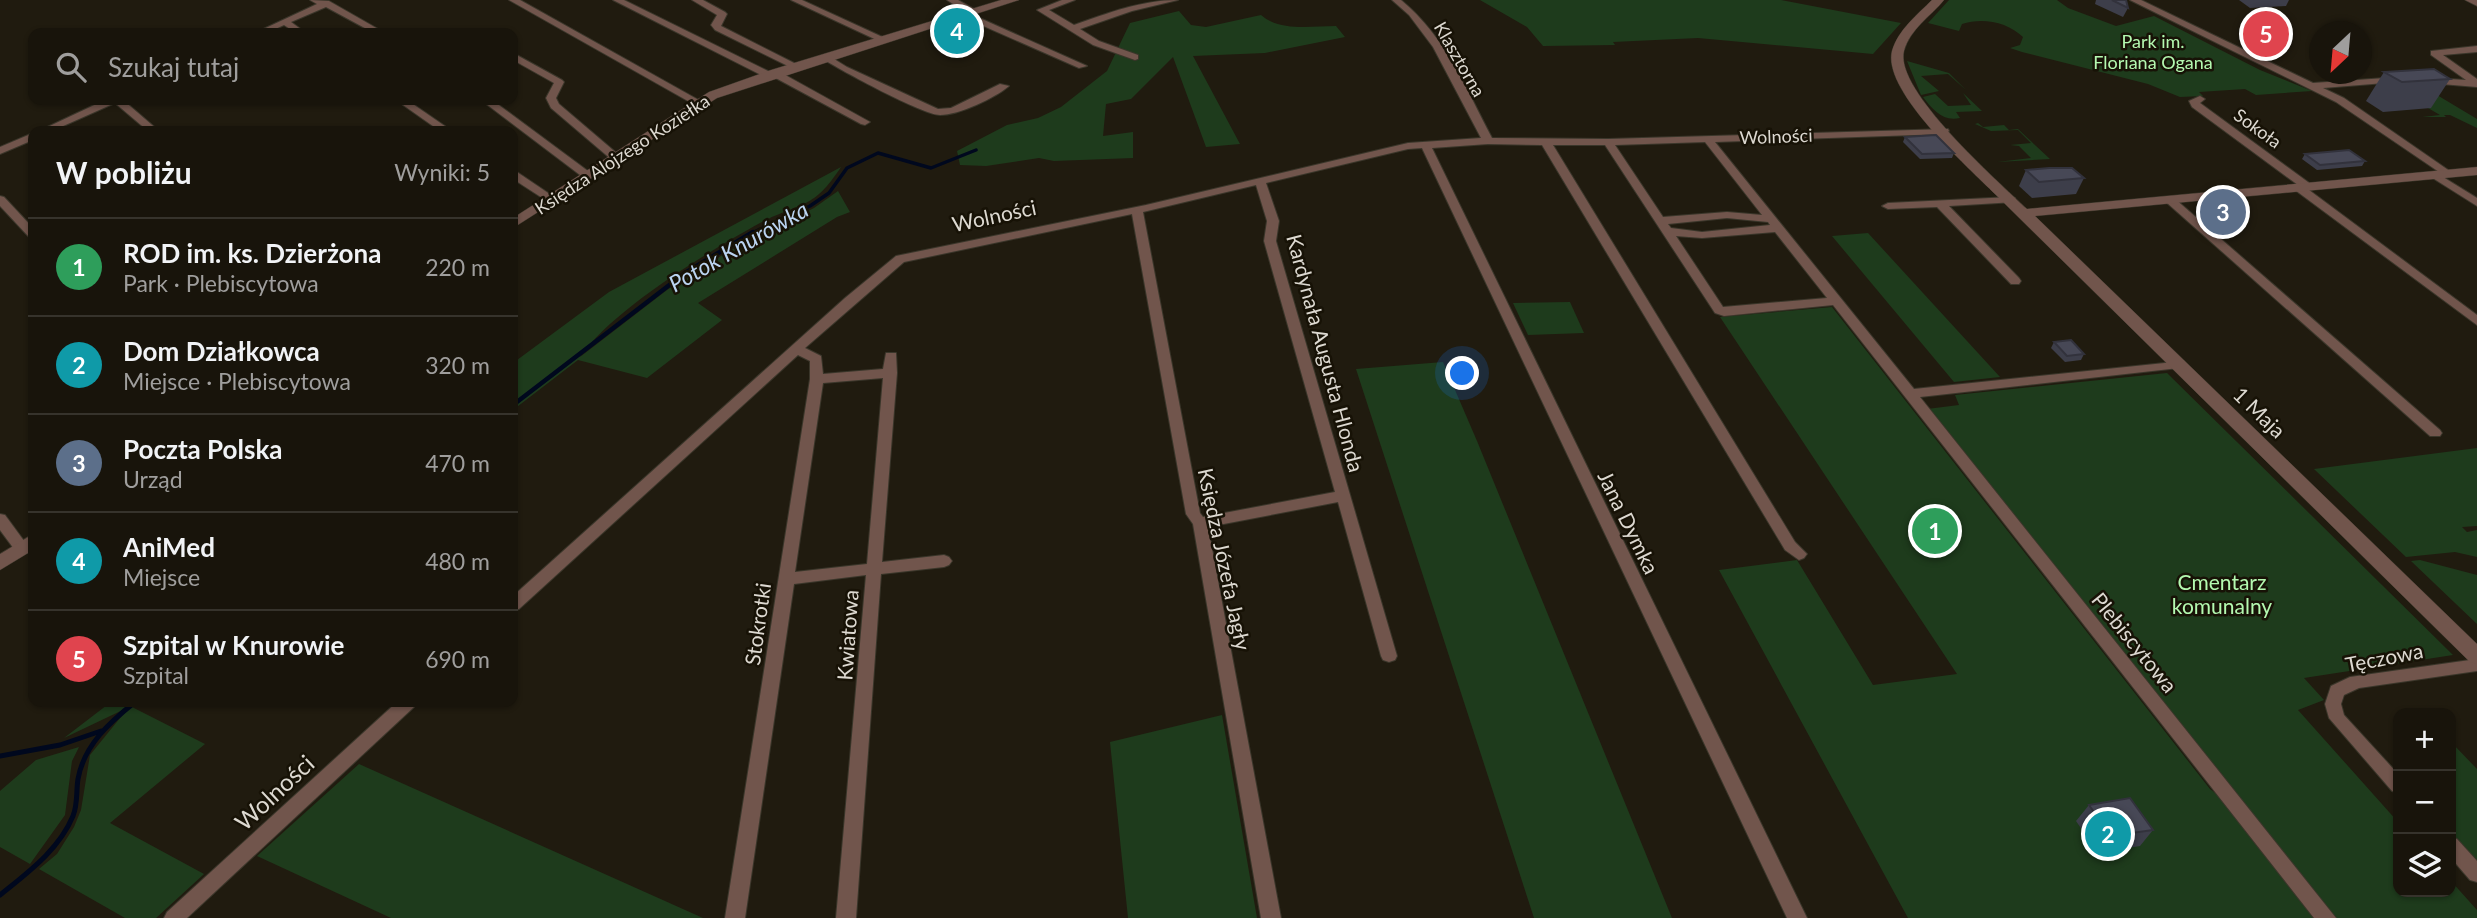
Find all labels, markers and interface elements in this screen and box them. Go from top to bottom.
pin: 4 [934,5,980,57]
pin: 5 [2243,8,2289,60]
street label: Klasztorna [1430,17,1490,101]
north arrow [2309,21,2372,84]
search box [28,28,518,105]
park label: Park im. Floriana Ogana [2093,30,2213,73]
icon: search [52,48,90,86]
text: Szukaj tutaj [108,51,239,83]
street label: Księdza Alojzego Koziełka [530,89,714,219]
street label: Sokoła [2230,103,2286,153]
street label: Wolności [1739,124,1813,148]
text: W pobliżu [56,154,192,190]
text: Wyniki: 5 [394,158,490,186]
pin: 3 [2200,186,2246,238]
street label: Wolności [950,194,1038,236]
water label: Potok Knurówka [663,195,813,297]
street label: Kardynała Augusta Hlonda [1282,231,1370,475]
text: ROD im. ks. Dzierżona [123,237,381,269]
text: 1 [72,253,86,281]
text: 220 m [425,253,490,281]
text: Park · Plebiscytowa [123,269,319,297]
text: Dom Działkowca [123,335,320,367]
text: 2 [72,351,86,379]
text: 320 m [425,351,490,379]
your location [1445,356,1479,390]
text: Miejsce · Plebiscytowa [123,367,351,395]
street label: 1 Maja [2229,381,2291,443]
text: Poczta Polska [123,433,282,465]
text: 3 [72,449,86,477]
text: 470 m [425,449,490,477]
text: Urząd [123,465,183,493]
street label: Księdza Józefa Jagły [1193,466,1257,653]
street label: Jana Dymka [1593,466,1665,578]
pin: 1 [1912,505,1958,557]
text: AniMed [123,531,215,563]
text: 4 [72,547,86,575]
text: 480 m [425,547,490,575]
text: Miejsce [123,563,200,591]
park label: Cmentarz komunalny [2172,569,2272,618]
street label: Stokrotki [739,581,775,667]
street label: Plebiscytowa [2087,587,2183,697]
street label: Kwiatowa [831,589,863,681]
text: Szpital w Knurowie [123,629,344,661]
street label: Tęczowa [2343,637,2425,677]
text: 5 [72,645,86,673]
text: 690 m [425,645,490,673]
text: Szpital [123,661,189,689]
map controls [2393,708,2456,897]
button: + [2393,708,2456,771]
street label: Wolności [228,748,320,836]
button: − [2393,771,2456,834]
pin: 2 [2085,808,2131,860]
button: layers [2393,834,2456,897]

